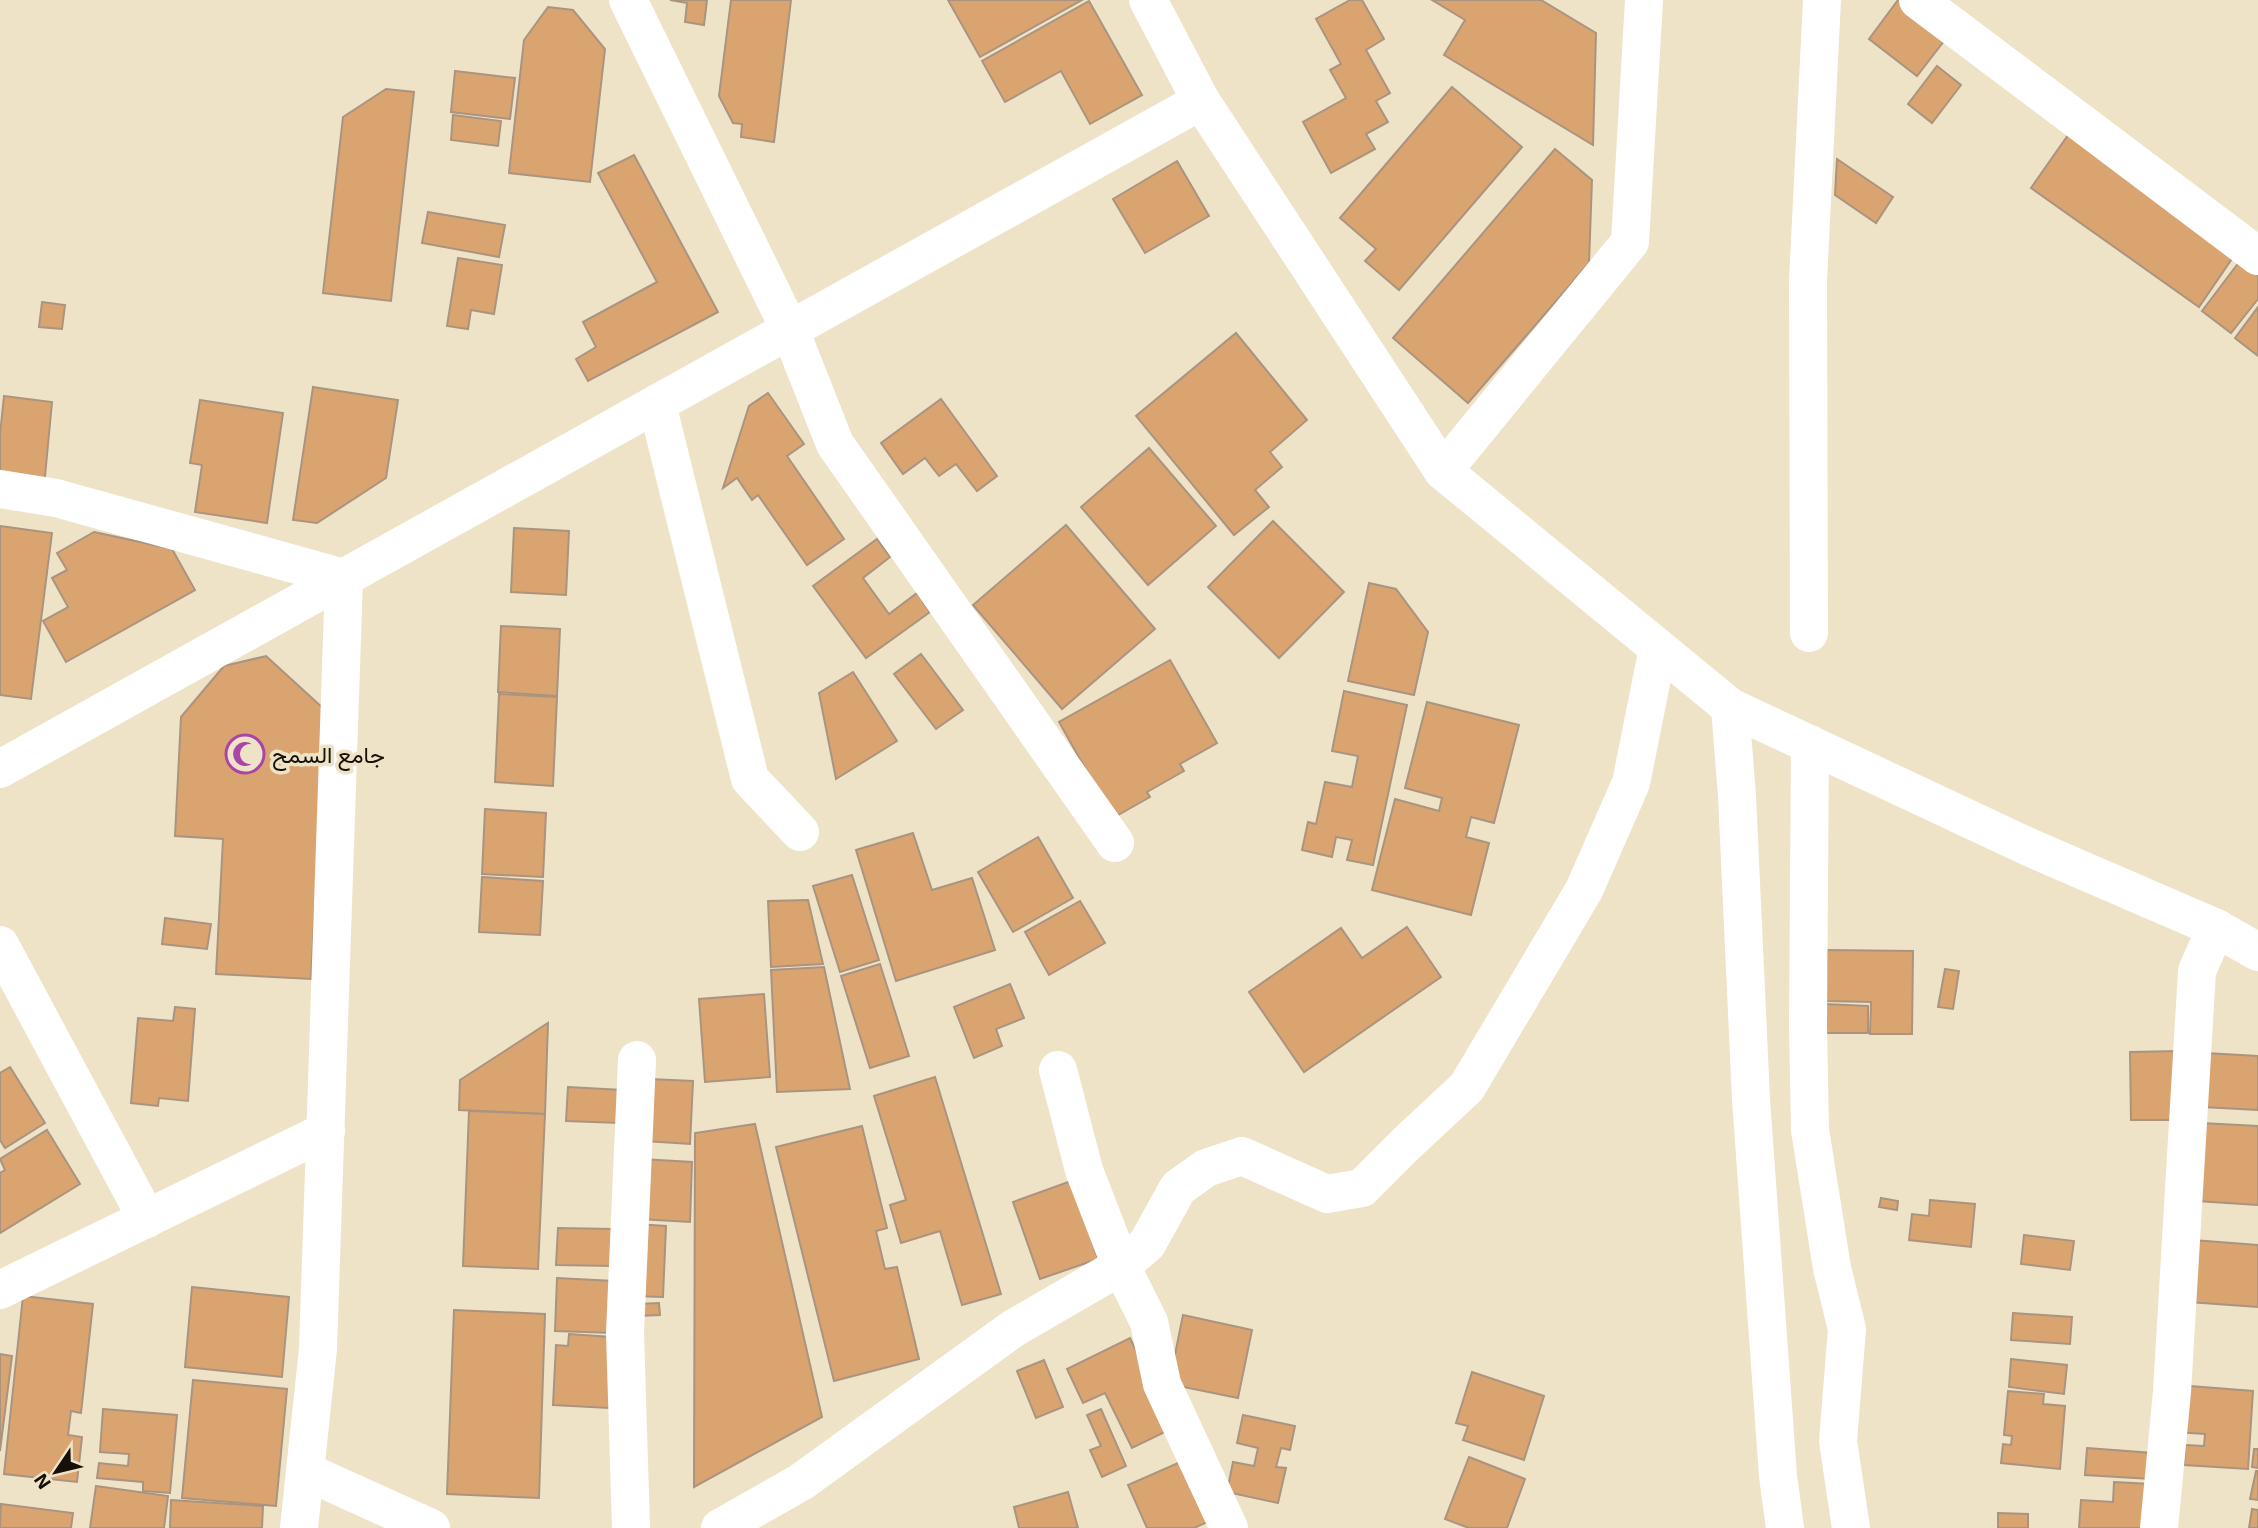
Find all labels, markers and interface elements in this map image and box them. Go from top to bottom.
mosque icon: جامع السمح [224,733,266,775]
place label: جامع السمح [272,740,385,771]
north arrow [21,1437,91,1507]
text: N [28,1470,55,1494]

